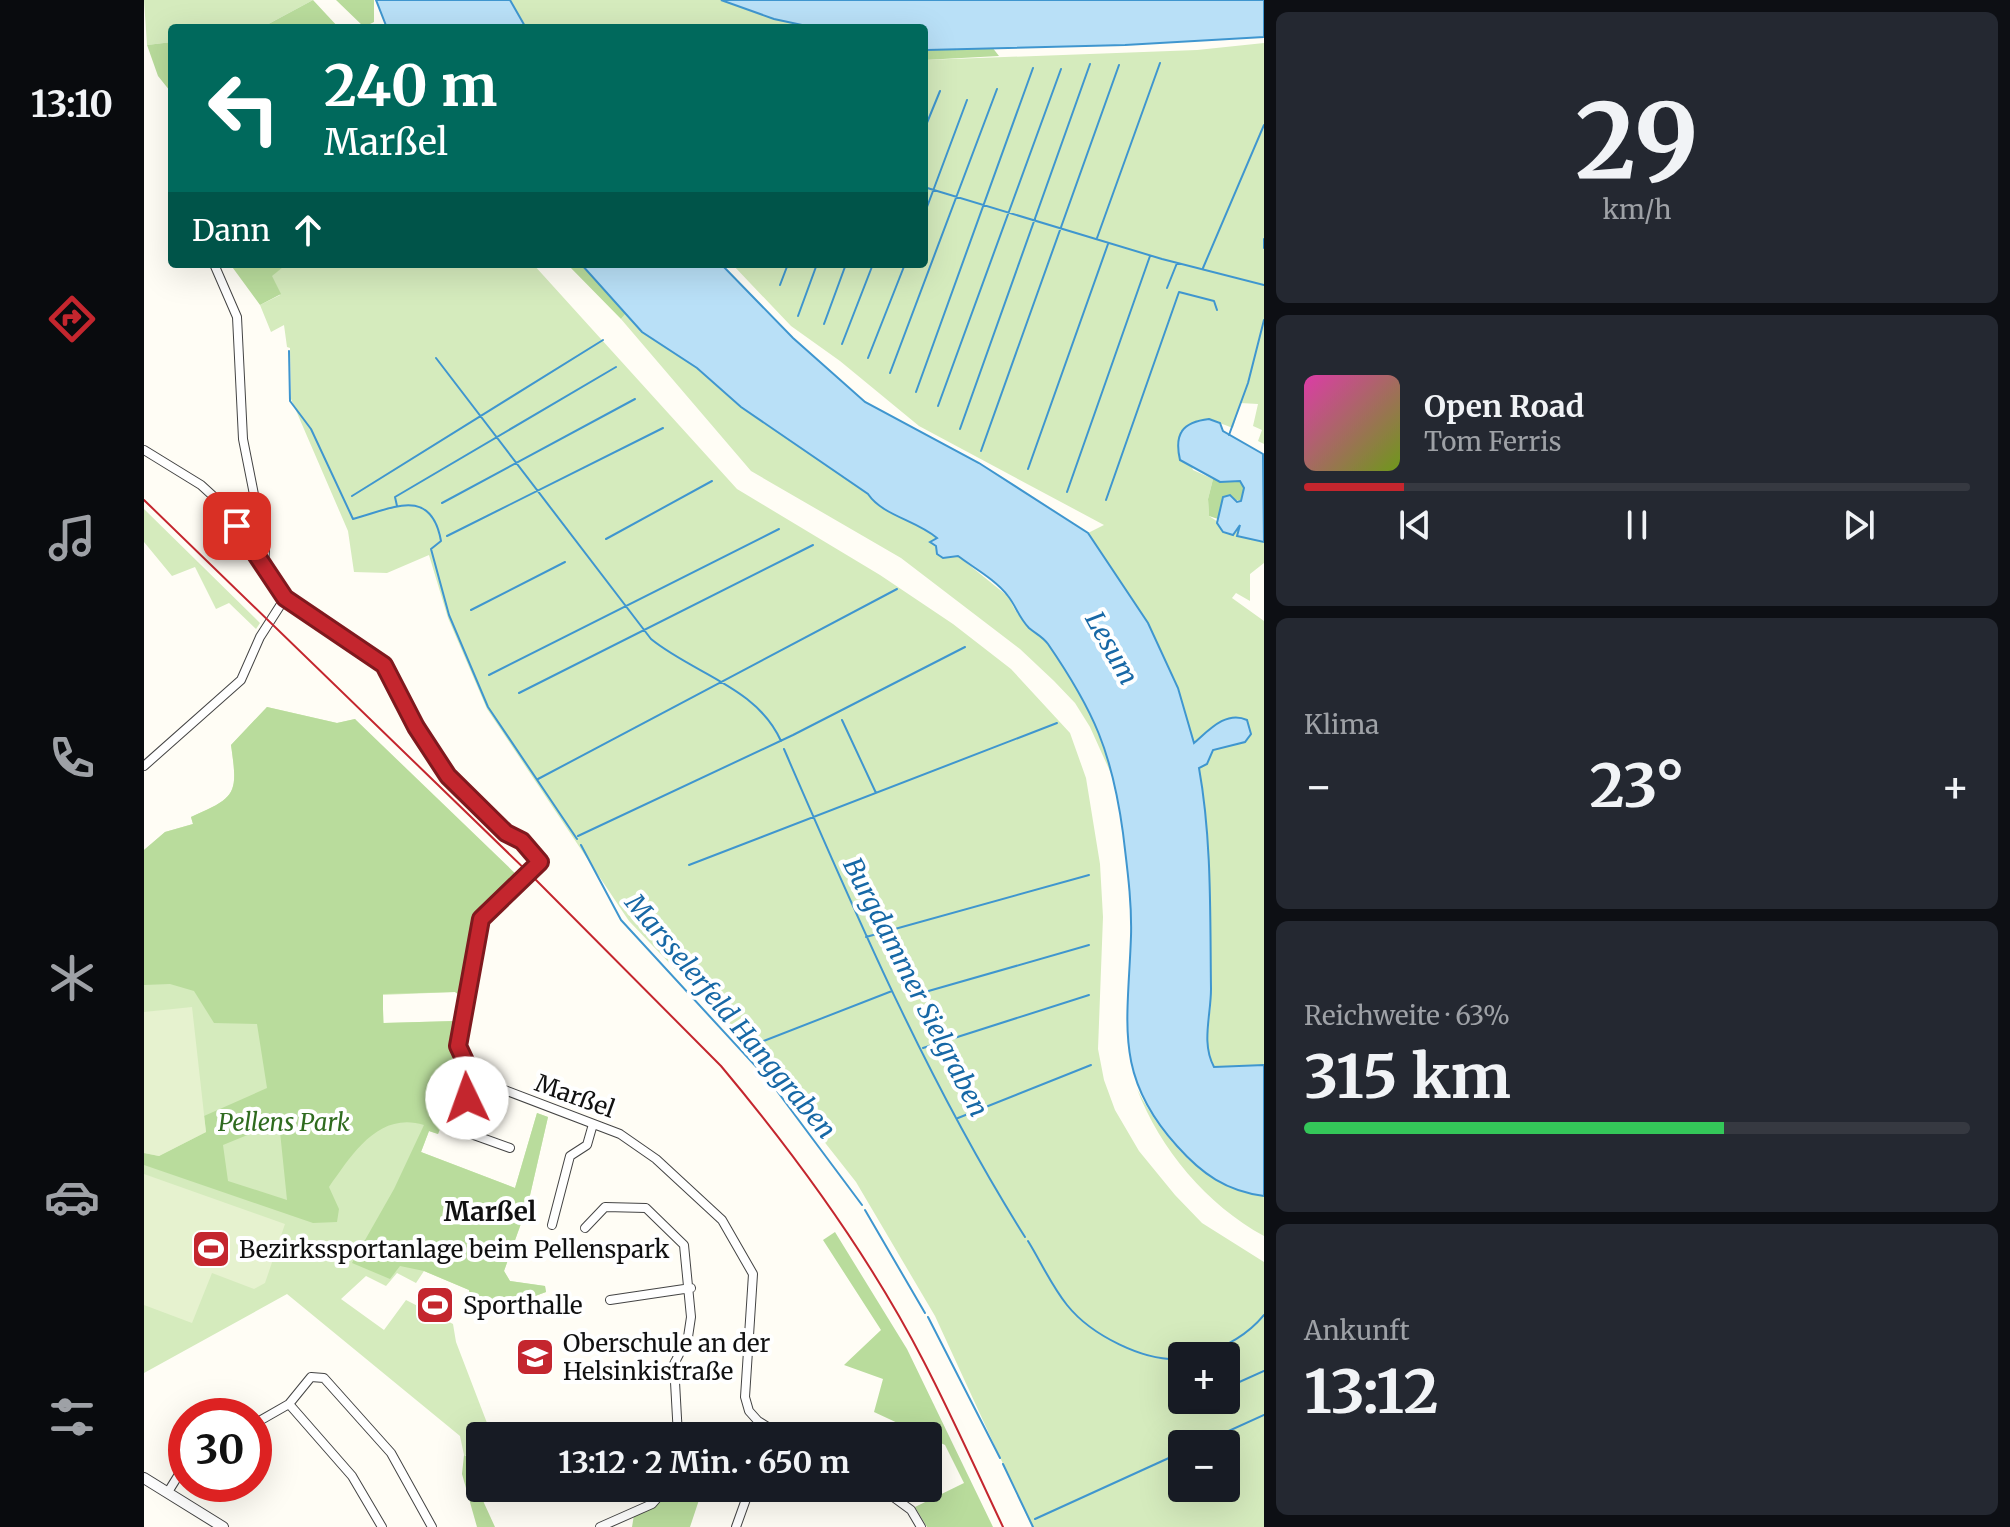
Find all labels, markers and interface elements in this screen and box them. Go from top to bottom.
text: 240 m [324,51,497,121]
icon: left [192,56,296,160]
text: 29 [1575,76,1699,206]
text: 13:10 [31,82,113,127]
text: Marßel [324,120,448,165]
text: km/h [1603,193,1671,226]
icon: ahead [286,208,330,252]
text: Dann [192,211,270,249]
icon: directions [44,291,100,347]
text: Open Road [1424,387,1584,425]
text: Tom Ferris [1424,425,1562,458]
pin [203,492,271,560]
icon: previous [1393,503,1437,547]
icon: pause [1615,503,1659,547]
icon: next [1837,503,1881,547]
icon: arrive [215,504,259,548]
icon: music [44,510,100,566]
water label: Lesum [1078,606,1146,690]
text: Klima [1304,708,1379,741]
icon: phone [44,730,100,786]
text: 23° [1589,748,1685,823]
text: − [1304,759,1333,814]
text: + [1941,759,1970,814]
water label: Burgdammer Sielgraben [836,852,996,1122]
water label: Marsselerfeld Hanggraben [618,886,843,1145]
icon: climate [44,950,100,1006]
text: Reichweite · 63% [1304,999,1510,1032]
text: 315 km [1304,1039,1511,1114]
position arrow [425,1056,509,1140]
street label: Marßel [531,1067,619,1125]
park label: Pellens Park [218,1107,350,1138]
icon: car [44,1169,100,1225]
district label: Marßel [444,1195,536,1228]
sports icon: Bezirkssportanlage beim Pellenspark [190,1228,232,1270]
place label: Bezirkssportanlage beim Pellenspark [239,1234,670,1265]
sports icon: Sporthalle [414,1284,456,1326]
place label: Sporthalle [463,1290,583,1321]
text: Ankunft [1304,1314,1410,1347]
place label: Oberschule an der Helsinkistraße [563,1328,771,1387]
school or university icon: Oberschule an der Helsinkistraße [514,1336,556,1378]
map controls [1168,1342,1240,1502]
button: + [1168,1342,1240,1414]
text: 13:12 [1304,1354,1439,1429]
icon: filters [44,1389,100,1445]
speed limit sign: 30 [168,1398,272,1502]
button: − [1168,1430,1240,1502]
text: 13:12 · 2 Min. · 650 m [558,1443,850,1481]

